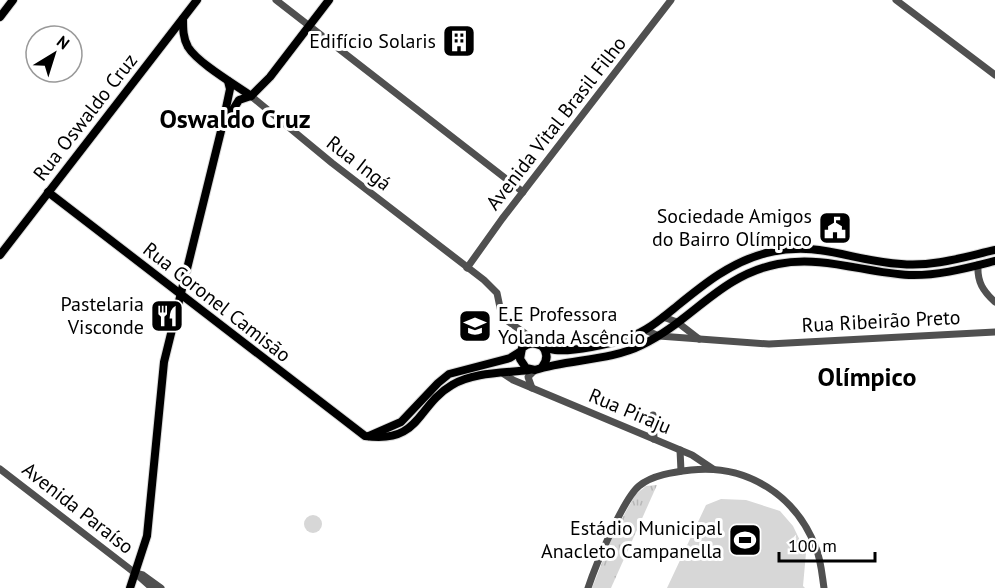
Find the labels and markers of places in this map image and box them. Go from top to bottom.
building icon: Edifício Solaris [441,23,477,59]
place label: Edifício Solaris [309,28,436,54]
place label: Sociedade Amigos do Bairro Olímpico [652,203,812,252]
public building icon: Sociedade Amigos do Bairro Olímpico [817,210,853,246]
place label: Pastelaria Visconde [61,291,144,340]
restaurant icon: Pastelaria Visconde [149,298,185,334]
place label: E.E Professora Yolanda Ascêncio [498,301,645,350]
school or university icon: E.E Professora Yolanda Ascêncio [457,308,493,344]
place label: Estádio Municipal Anacleto Campanella [541,515,722,564]
sports icon: Estádio Municipal Anacleto Campanella [727,522,763,558]

